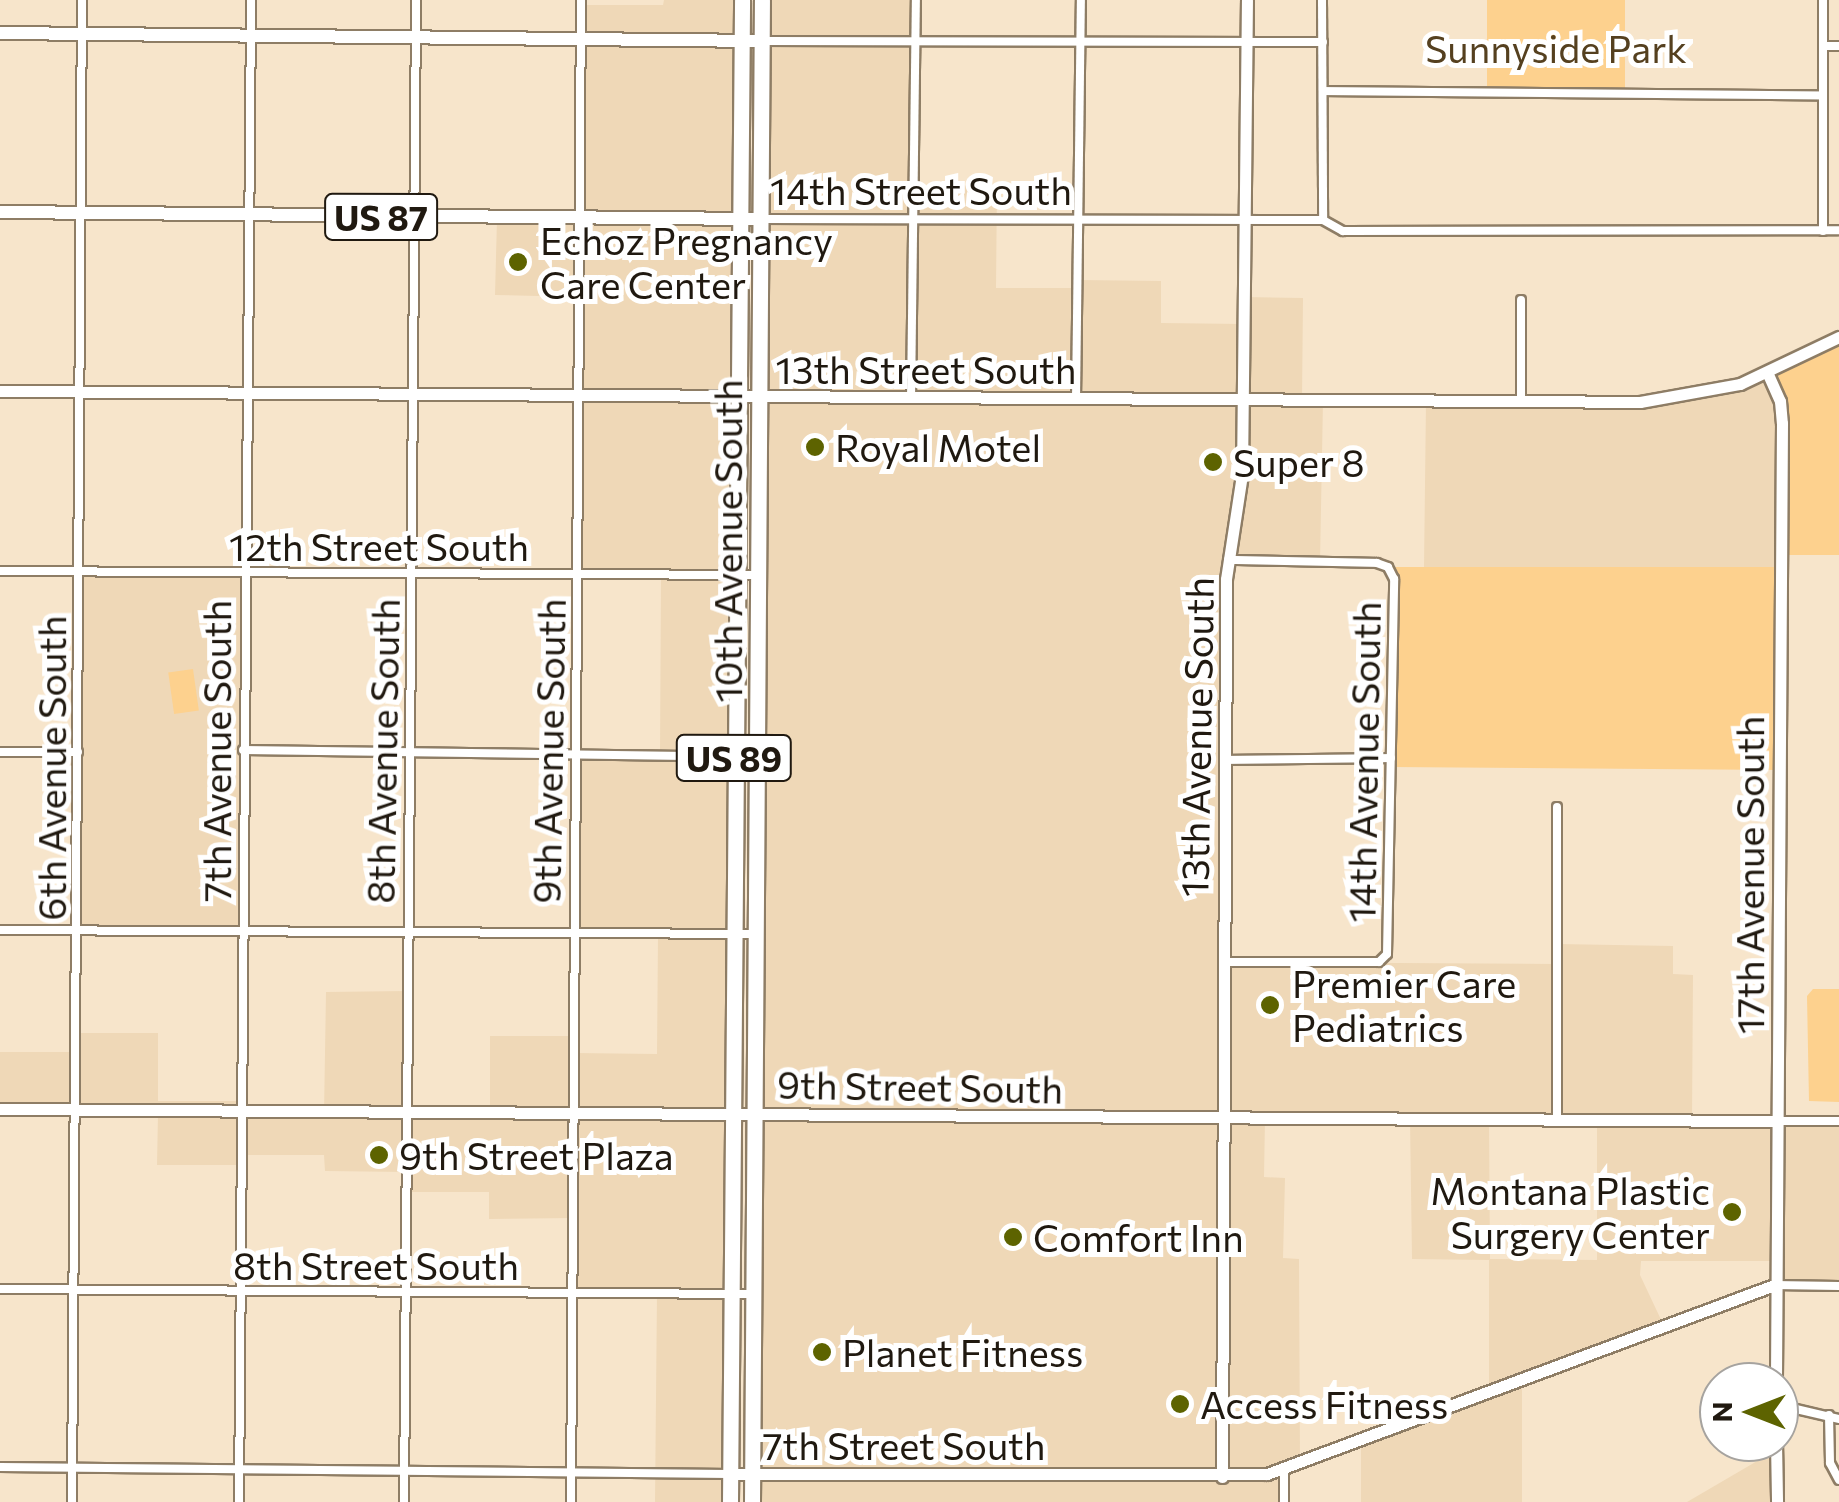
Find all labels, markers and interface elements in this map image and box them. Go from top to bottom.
park label: Sunnyside Park [1425,25,1687,71]
street label: 14th Street South [770,167,1072,213]
road number: US 87 [324,187,438,247]
place label: Echoz Pregnancy Care Center [540,217,833,306]
marker: Echoz Pregnancy Care Center [505,249,531,275]
street label: 13th Street South [776,346,1076,392]
street label: 10th Avenue South [704,379,750,703]
place label: Royal Motel [835,424,1041,470]
marker: Royal Motel [804,436,826,458]
place label: Super 8 [1233,439,1365,485]
marker: Super 8 [1202,451,1224,473]
street label: 12th Street South [229,523,529,569]
street label: 13th Avenue South [1170,577,1222,897]
street label: 8th Avenue South [357,598,407,904]
street label: 9th Avenue South [523,598,573,904]
street label: 7th Avenue South [193,600,239,902]
street label: 14th Avenue South [1337,601,1389,923]
street label: 6th Avenue South [28,615,74,921]
street label: 17th Avenue South [1726,716,1772,1034]
road number: US 89 [674,728,794,788]
place label: Premier Care Pediatrics [1292,960,1516,1050]
marker: Premier Care Pediatrics [1257,992,1283,1018]
street label: 9th Street South [777,1061,1063,1111]
place label: 9th Street Plaza [399,1132,674,1178]
marker: 9th Street Plaza [368,1144,390,1166]
place label: Montana Plastic Surgery Center [1430,1167,1710,1256]
marker: Montana Plastic Surgery Center [1719,1199,1745,1225]
place label: Comfort Inn [1033,1214,1244,1260]
marker: Comfort Inn [1002,1226,1024,1248]
street label: 8th Street South [233,1242,519,1288]
place label: Planet Fitness [842,1329,1083,1375]
marker: Planet Fitness [811,1341,833,1363]
north arrow [1699,1362,1799,1462]
place label: Access Fitness [1200,1381,1448,1427]
marker: Access Fitness [1169,1393,1191,1415]
text: N [1704,1402,1738,1423]
street label: 7th Street South [763,1422,1045,1468]

